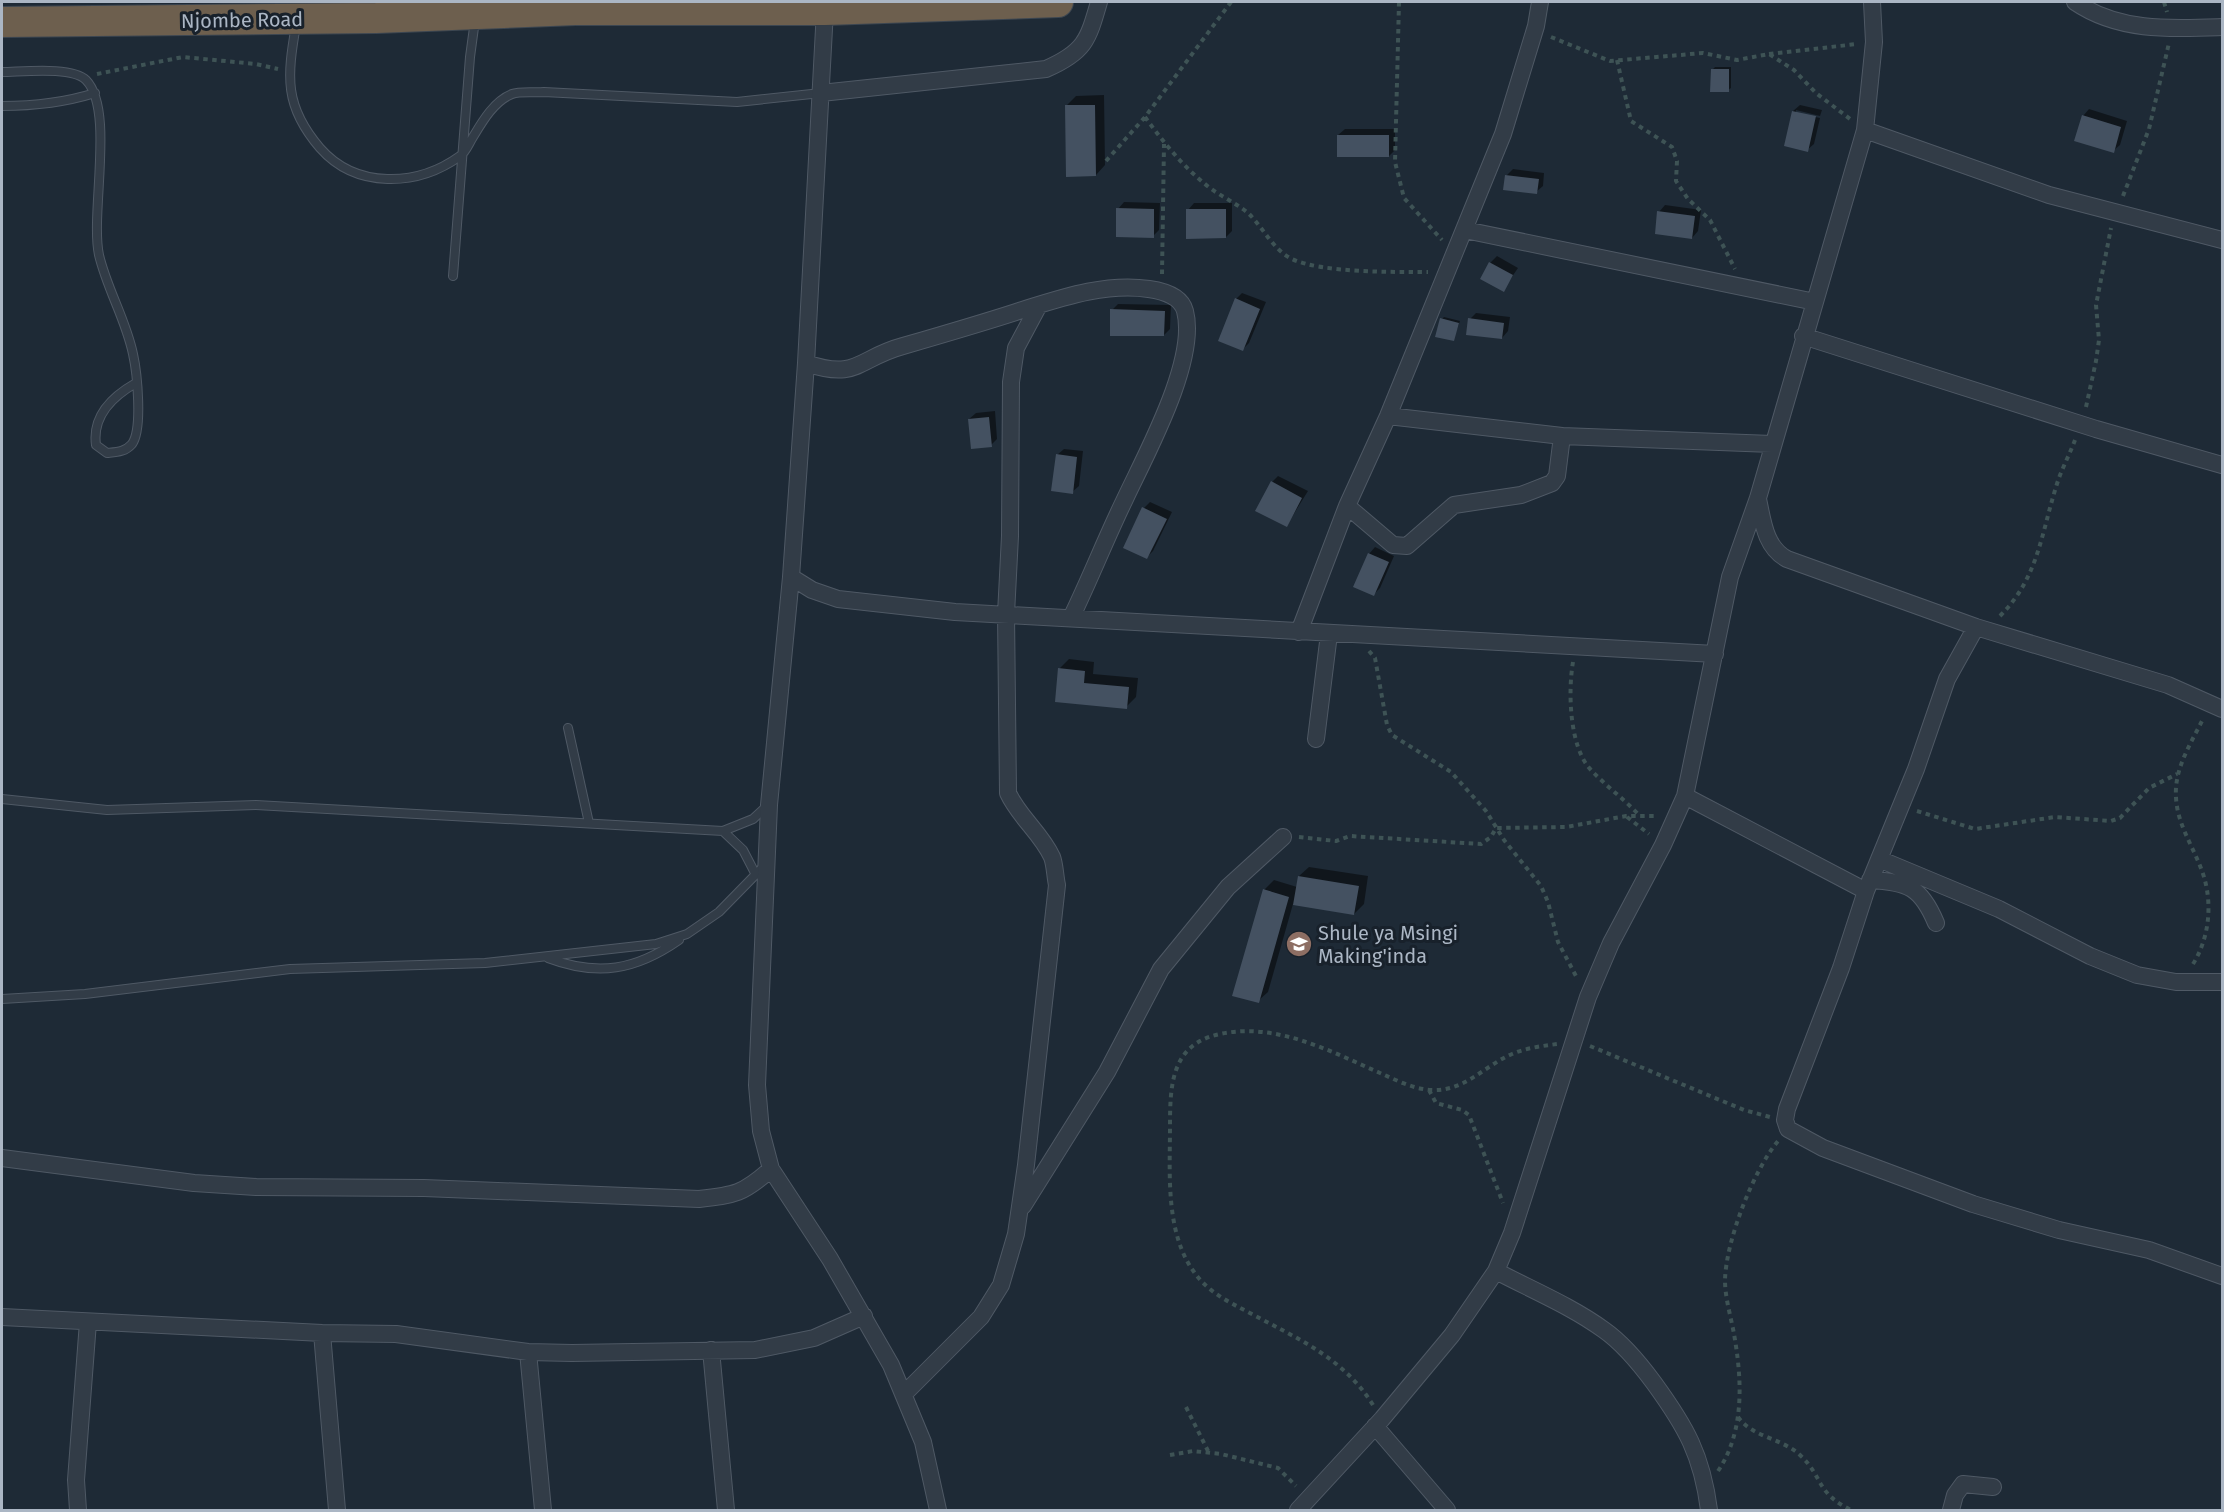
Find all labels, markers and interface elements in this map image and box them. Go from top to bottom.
street label: Njombe Road [181,7,303,33]
place label: Shule ya Msingi Making'inda [1318,921,1458,968]
school or university icon: Shule ya Msingi Making'inda [1284,929,1314,959]

